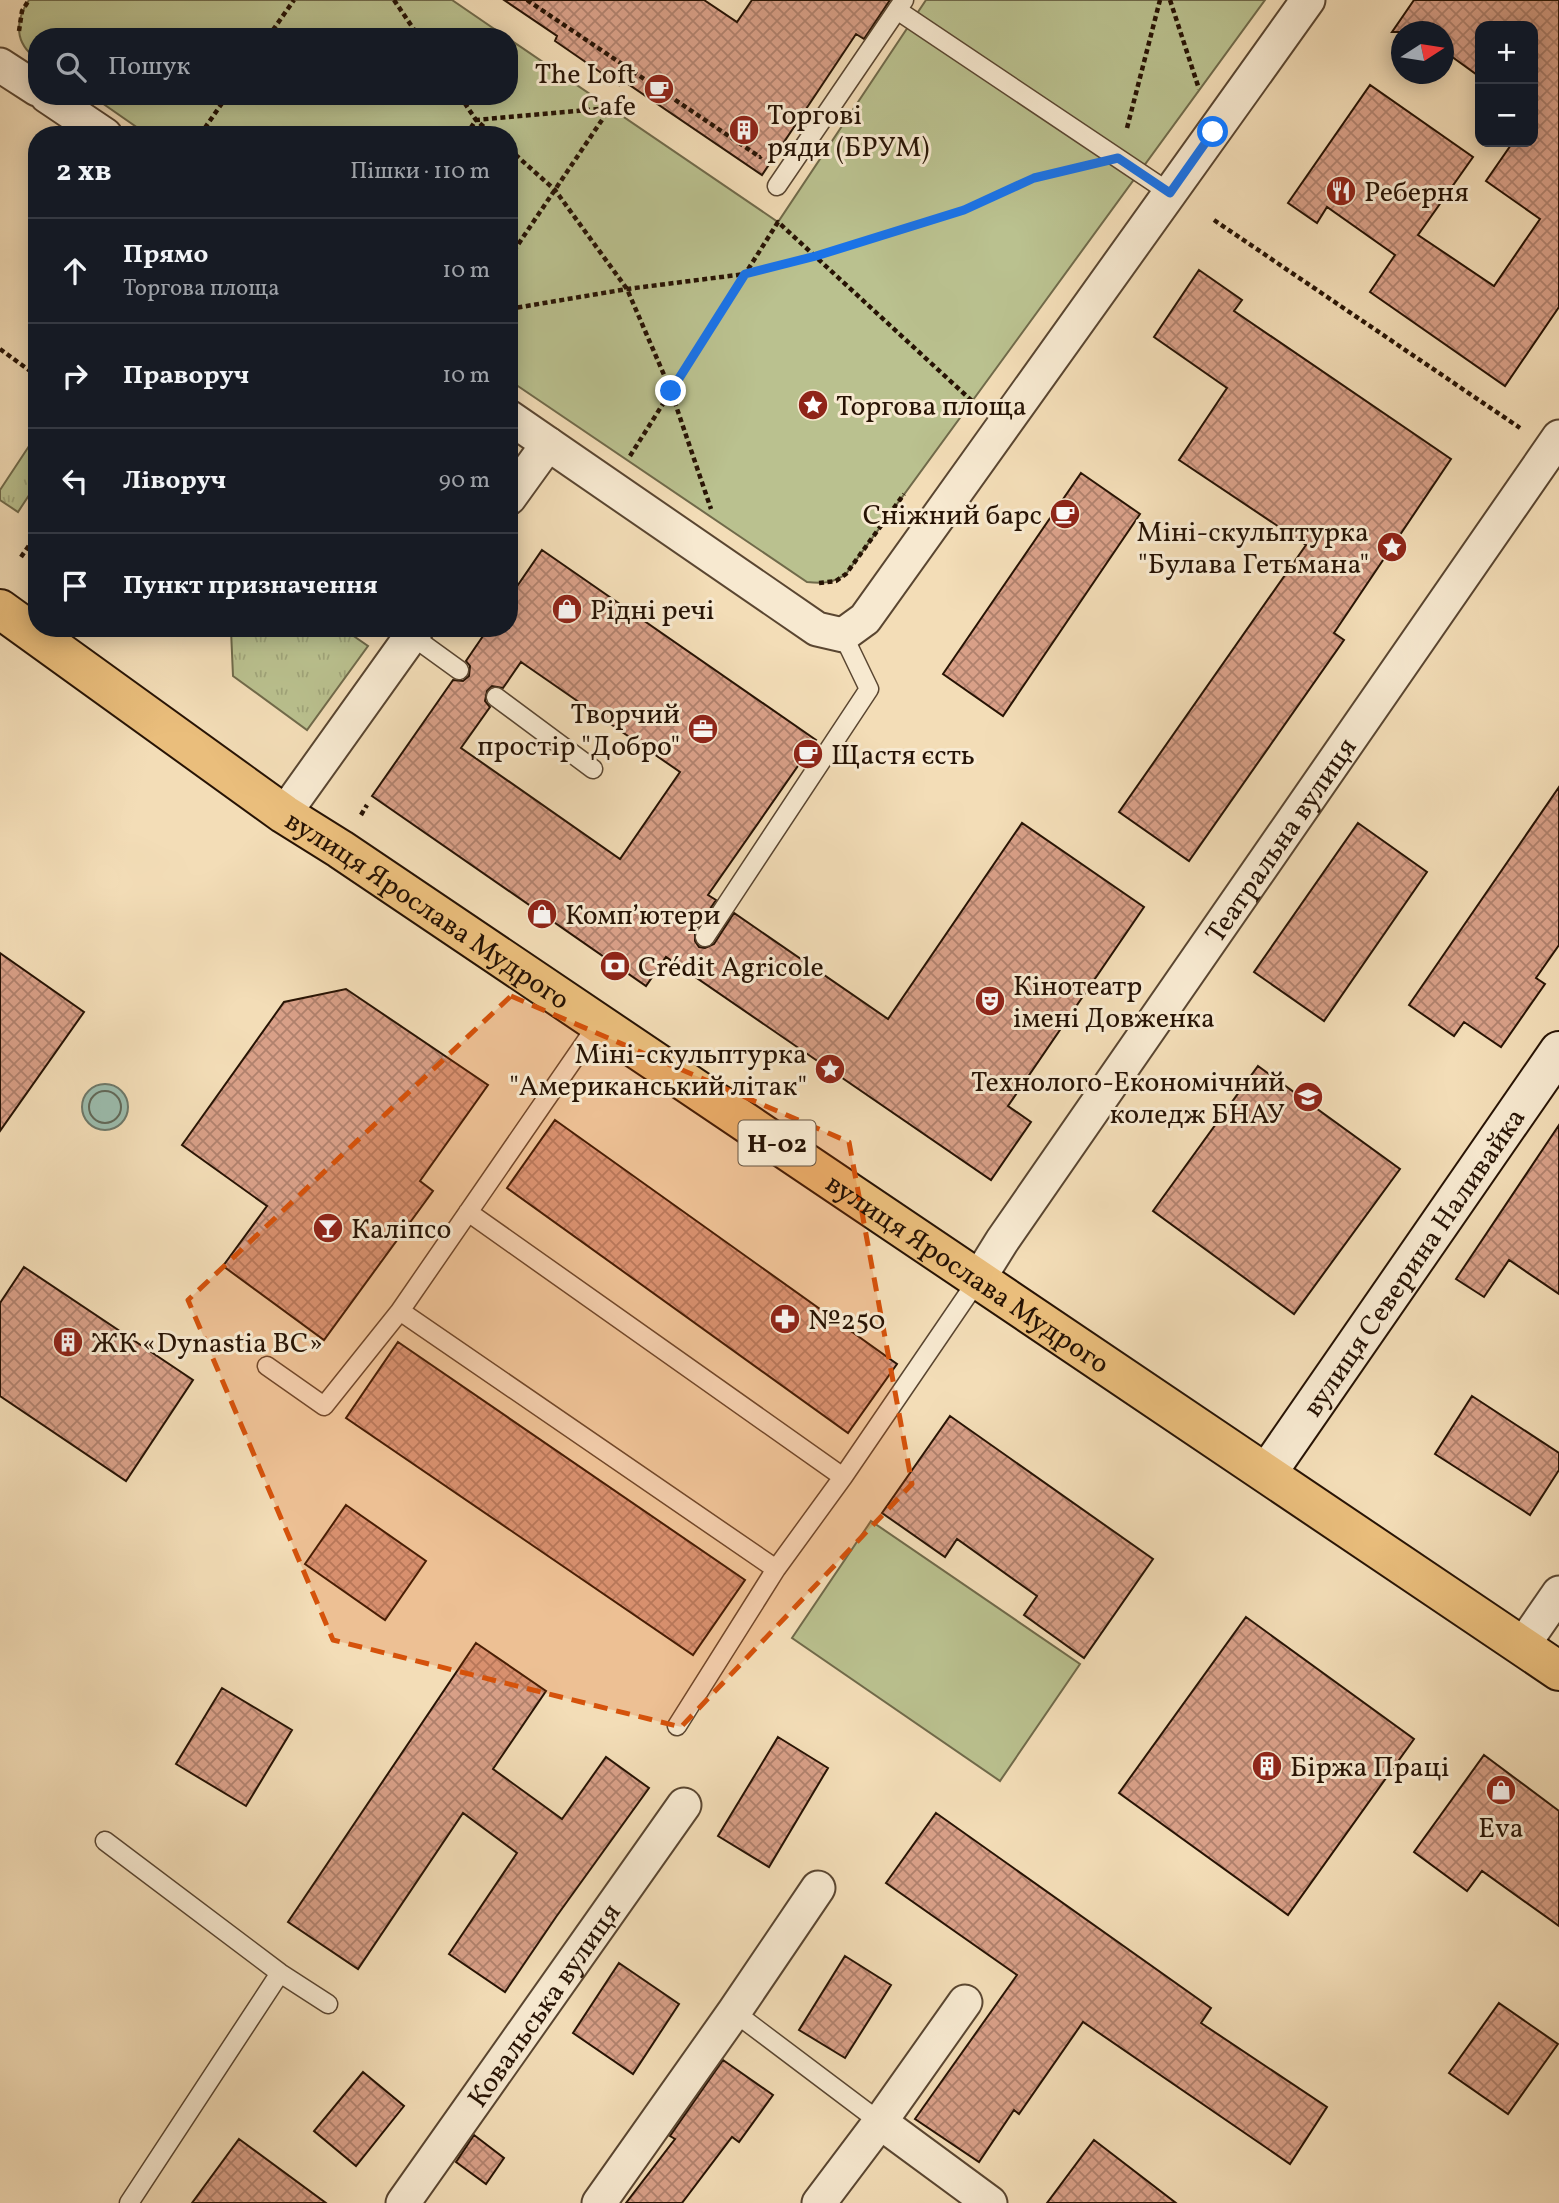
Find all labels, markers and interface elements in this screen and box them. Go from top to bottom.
north arrow [1391,21,1454,84]
map controls [1475,21,1538,147]
button: + [1475,21,1538,84]
search box [28,28,518,105]
icon: search [52,48,90,86]
text: Пошук [108,49,190,85]
place label: The Loft Cafe [535,56,636,127]
cafe icon: The Loft Cafe [642,72,676,106]
button: − [1475,84,1538,147]
place label: Торгові ряди (БРУМ) [767,97,929,168]
building icon: Торгові ряди (БРУМ) [727,113,761,147]
route start [1197,116,1228,147]
text: 2 хв [56,151,112,193]
text: Пішки · 110 m [350,156,490,188]
restaurant icon: Реберня [1324,174,1358,208]
place label: Реберня [1364,174,1469,213]
text: Прямо [123,237,208,273]
icon: ahead [56,252,94,290]
text: 10 m [442,255,490,287]
text: Торгова площа [123,273,280,305]
icon: right [56,357,94,395]
text: Праворуч [123,358,249,394]
text: 10 m [442,360,490,392]
route end [655,375,686,406]
place icon: Торгова площа [796,388,830,422]
place label: Торгова площа [836,388,1027,427]
icon: left [56,462,94,500]
text: Ліворуч [123,463,226,499]
text: 90 m [439,465,490,497]
place label: Сніжний барс [863,497,1042,536]
cafe icon: Сніжний барс [1048,497,1082,531]
place label: Міні-скульптурка "Булава Гетьмана" [1137,514,1369,585]
place icon: Міні-скульптурка "Булава Гетьмана" [1375,530,1409,564]
icon: arrive [56,567,94,605]
text: Пункт призначення [123,568,378,604]
shop icon: Рідні речі [550,592,584,626]
place label: Рідні речі [590,592,714,631]
place label: Творчий простір "Добро" [477,696,680,767]
office icon: Творчий простір "Добро" [686,712,720,746]
street label: Театральна вулиця [1197,731,1367,951]
cafe icon: Щастя єсть [791,737,825,771]
place label: Щастя єсть [831,737,975,776]
street label: вулиця Ярослава Мудрого [277,802,577,1020]
shop icon: Комп’ютери [525,897,559,931]
place label: Комп’ютери [565,897,720,936]
bank icon: Crédit Agricole [598,949,632,983]
place label: Crédit Agricole [638,949,824,988]
place label: Кінотеатр імені Довженка [1013,968,1215,1039]
theatre icon: Кінотеатр імені Довженка [973,984,1007,1018]
place label: Міні-скульптурка "Американський літак" [509,1036,807,1107]
place icon: Міні-скульптурка "Американський літак" [813,1052,847,1086]
place label: Технолого-Економічний коледж БНАУ [971,1064,1285,1135]
school or university icon: Технолого-Економічний коледж БНАУ [1291,1080,1325,1114]
street label: вулиця Северина Наливайка [1295,1101,1536,1425]
road number: Н-02 [738,1120,816,1166]
street label: вулиця Ярослава Мудрого [817,1165,1116,1384]
bar icon: Каліпсо [311,1211,345,1245]
place label: Каліпсо [351,1211,451,1250]
pharmacy icon: №250 [768,1302,802,1336]
place label: №250 [808,1302,885,1341]
building icon: ЖК «Dynastia BC» [51,1325,85,1359]
place label: ЖК «Dynastia BC» [91,1325,323,1364]
building icon: Біржа Праці [1250,1749,1284,1783]
place label: Біржа Праці [1290,1749,1450,1788]
shop icon: Eva [1484,1773,1518,1807]
place label: Eva [1478,1810,1524,1849]
street label: Ковальська вулиця [459,1896,631,2116]

